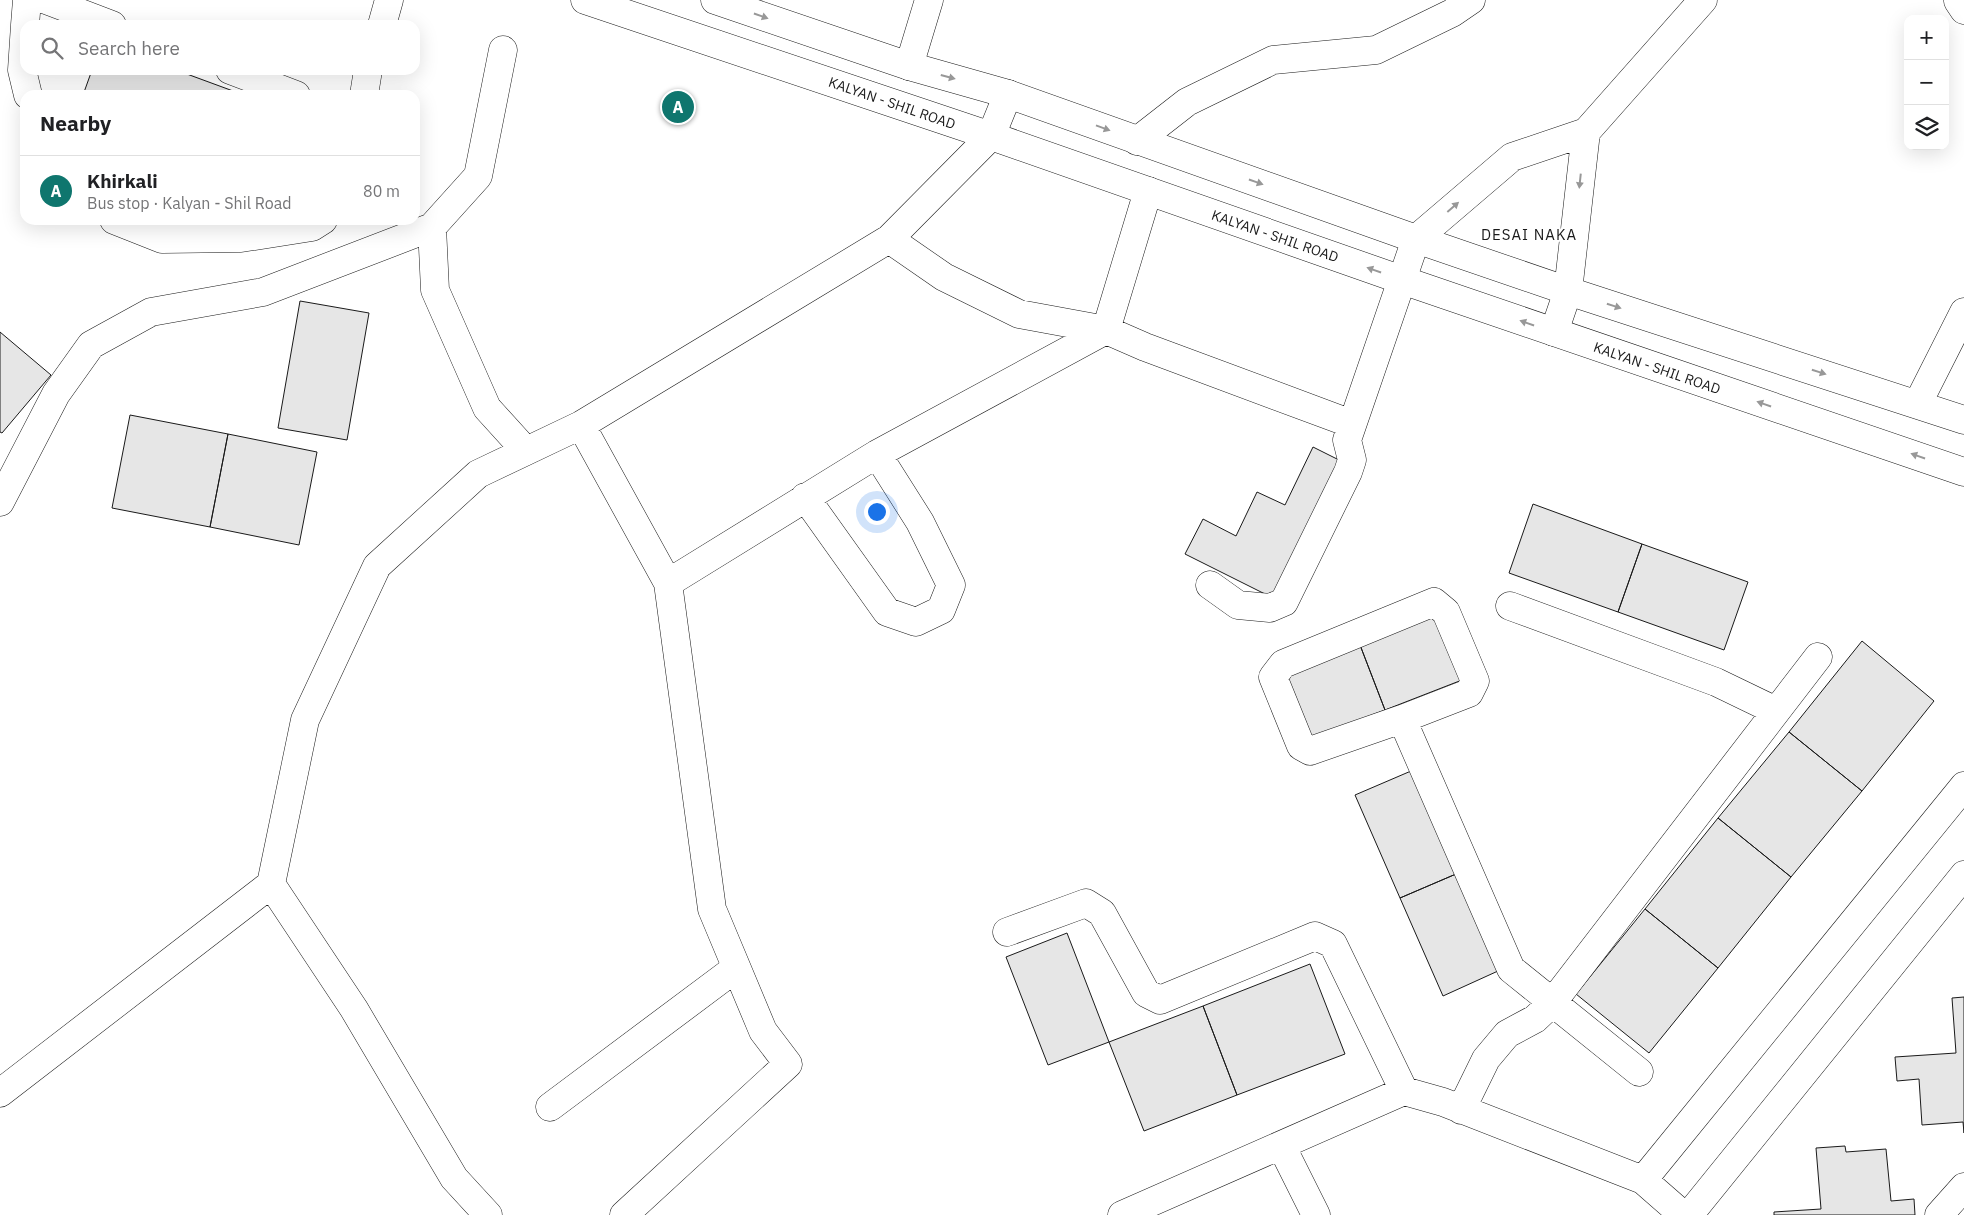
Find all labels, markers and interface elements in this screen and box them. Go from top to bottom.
one-way arrow [754,12,769,20]
map controls [1904,15,1949,150]
button: + [1904,15,1949,60]
search box [20,20,420,75]
icon: search [38,34,66,62]
text: Search here [78,36,180,60]
button: − [1904,60,1949,105]
street label: KALYAN - SHIL ROAD [826,73,958,133]
one-way arrow [941,74,956,82]
pin: A [662,88,694,126]
button: layers [1904,105,1949,150]
text: Nearby [40,109,111,137]
one-way arrow [1095,125,1110,132]
text: Khirkali [87,169,158,193]
one-way arrow [1576,173,1584,189]
one-way arrow [1249,178,1264,186]
text: A [51,181,61,201]
text: 80 m [363,181,400,201]
text: Bus stop · Kalyan - Shil Road [87,193,292,213]
one-way arrow [1447,202,1460,213]
street label: KALYAN - SHIL ROAD [1209,206,1341,266]
district label: DESAI NAKA [1481,225,1577,244]
one-way arrow [1366,266,1381,274]
one-way arrow [1607,302,1622,310]
one-way arrow [1520,319,1535,326]
street label: KALYAN - SHIL ROAD [1591,338,1723,398]
one-way arrow [1812,368,1827,376]
one-way arrow [1756,400,1771,408]
one-way arrow [1910,452,1925,460]
your location [864,499,890,525]

